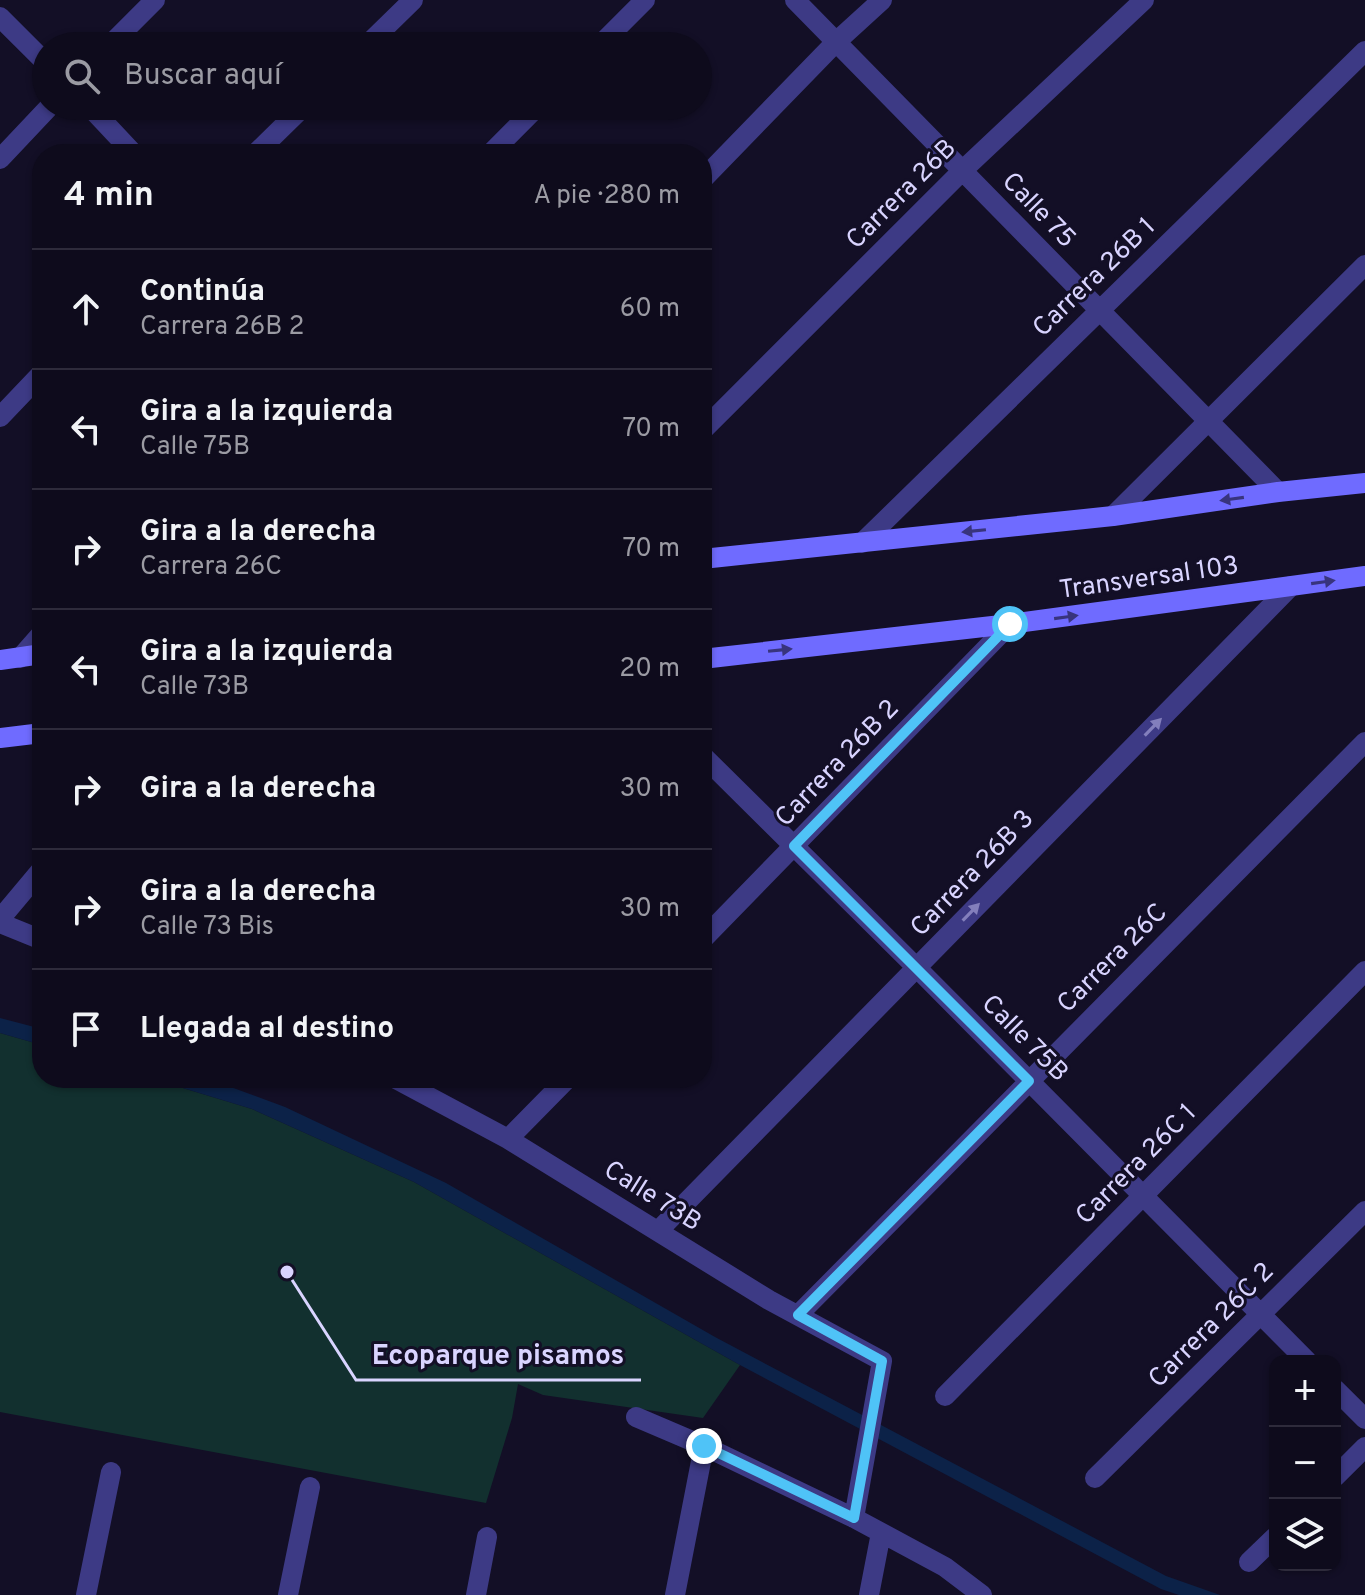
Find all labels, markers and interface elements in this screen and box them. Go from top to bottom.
search box [32,32,712,120]
icon: search [60,54,104,98]
text: Buscar aquí [124,58,282,95]
street label: Carrera 26B [840,133,964,257]
street label: Calle 75 [994,166,1082,256]
text: 4 min [64,175,154,218]
text: A pie · 280 m [533,180,680,213]
street label: Carrera 26B 1 [1027,211,1163,345]
text: Continúa [140,274,265,311]
icon: ahead [64,287,108,331]
text: 60 m [620,293,680,326]
text: Carrera 26B 2 [140,311,304,344]
text: Gira a la izquierda [140,394,393,431]
icon: left [64,407,108,451]
text: 70 m [622,413,680,446]
text: Calle 75B [140,431,250,464]
one-way arrow [1219,493,1244,506]
text: Gira a la derecha [140,514,376,551]
one-way arrow [961,524,986,537]
icon: right [64,527,108,571]
text: 70 m [622,533,680,566]
street label: Transversal 103 [1057,550,1241,608]
text: Carrera 26C [140,551,282,584]
one-way arrow [1311,575,1336,588]
route start [992,606,1028,642]
one-way arrow [1053,610,1078,623]
text: Gira a la izquierda [140,634,393,671]
one-way arrow [767,644,792,657]
icon: left [64,647,108,691]
text: 20 m [619,653,680,686]
text: Calle 73B [140,671,249,704]
street label: Carrera 26B 2 [769,693,907,835]
one-way arrow [1144,718,1162,737]
icon: right [64,767,108,811]
text: Gira a la derecha [140,771,376,808]
text: 30 m [620,773,680,806]
street label: Carrera 26B 3 [904,803,1042,945]
text: Gira a la derecha [140,874,376,911]
icon: right [64,887,108,931]
text: 30 m [620,893,680,926]
street label: Carrera 26C [1051,897,1175,1021]
one-way arrow [961,903,980,922]
text: Calle 73 Bis [140,911,274,944]
street label: Calle 75B [973,988,1075,1090]
icon: arrive [64,1007,108,1051]
text: Llegada al destino [140,1011,394,1048]
street label: Carrera 26C 1 [1069,1097,1205,1233]
street label: Calle 73B [597,1154,707,1240]
street label: Carrera 26C 2 [1142,1256,1282,1396]
callout: Ecoparque pisamos [356,1328,641,1380]
text: Ecoparque pisamos [372,1339,624,1375]
map controls [1269,1355,1341,1571]
button: + [1269,1355,1341,1427]
button: − [1269,1427,1341,1499]
route end [686,1428,722,1464]
button: layers [1269,1499,1341,1571]

